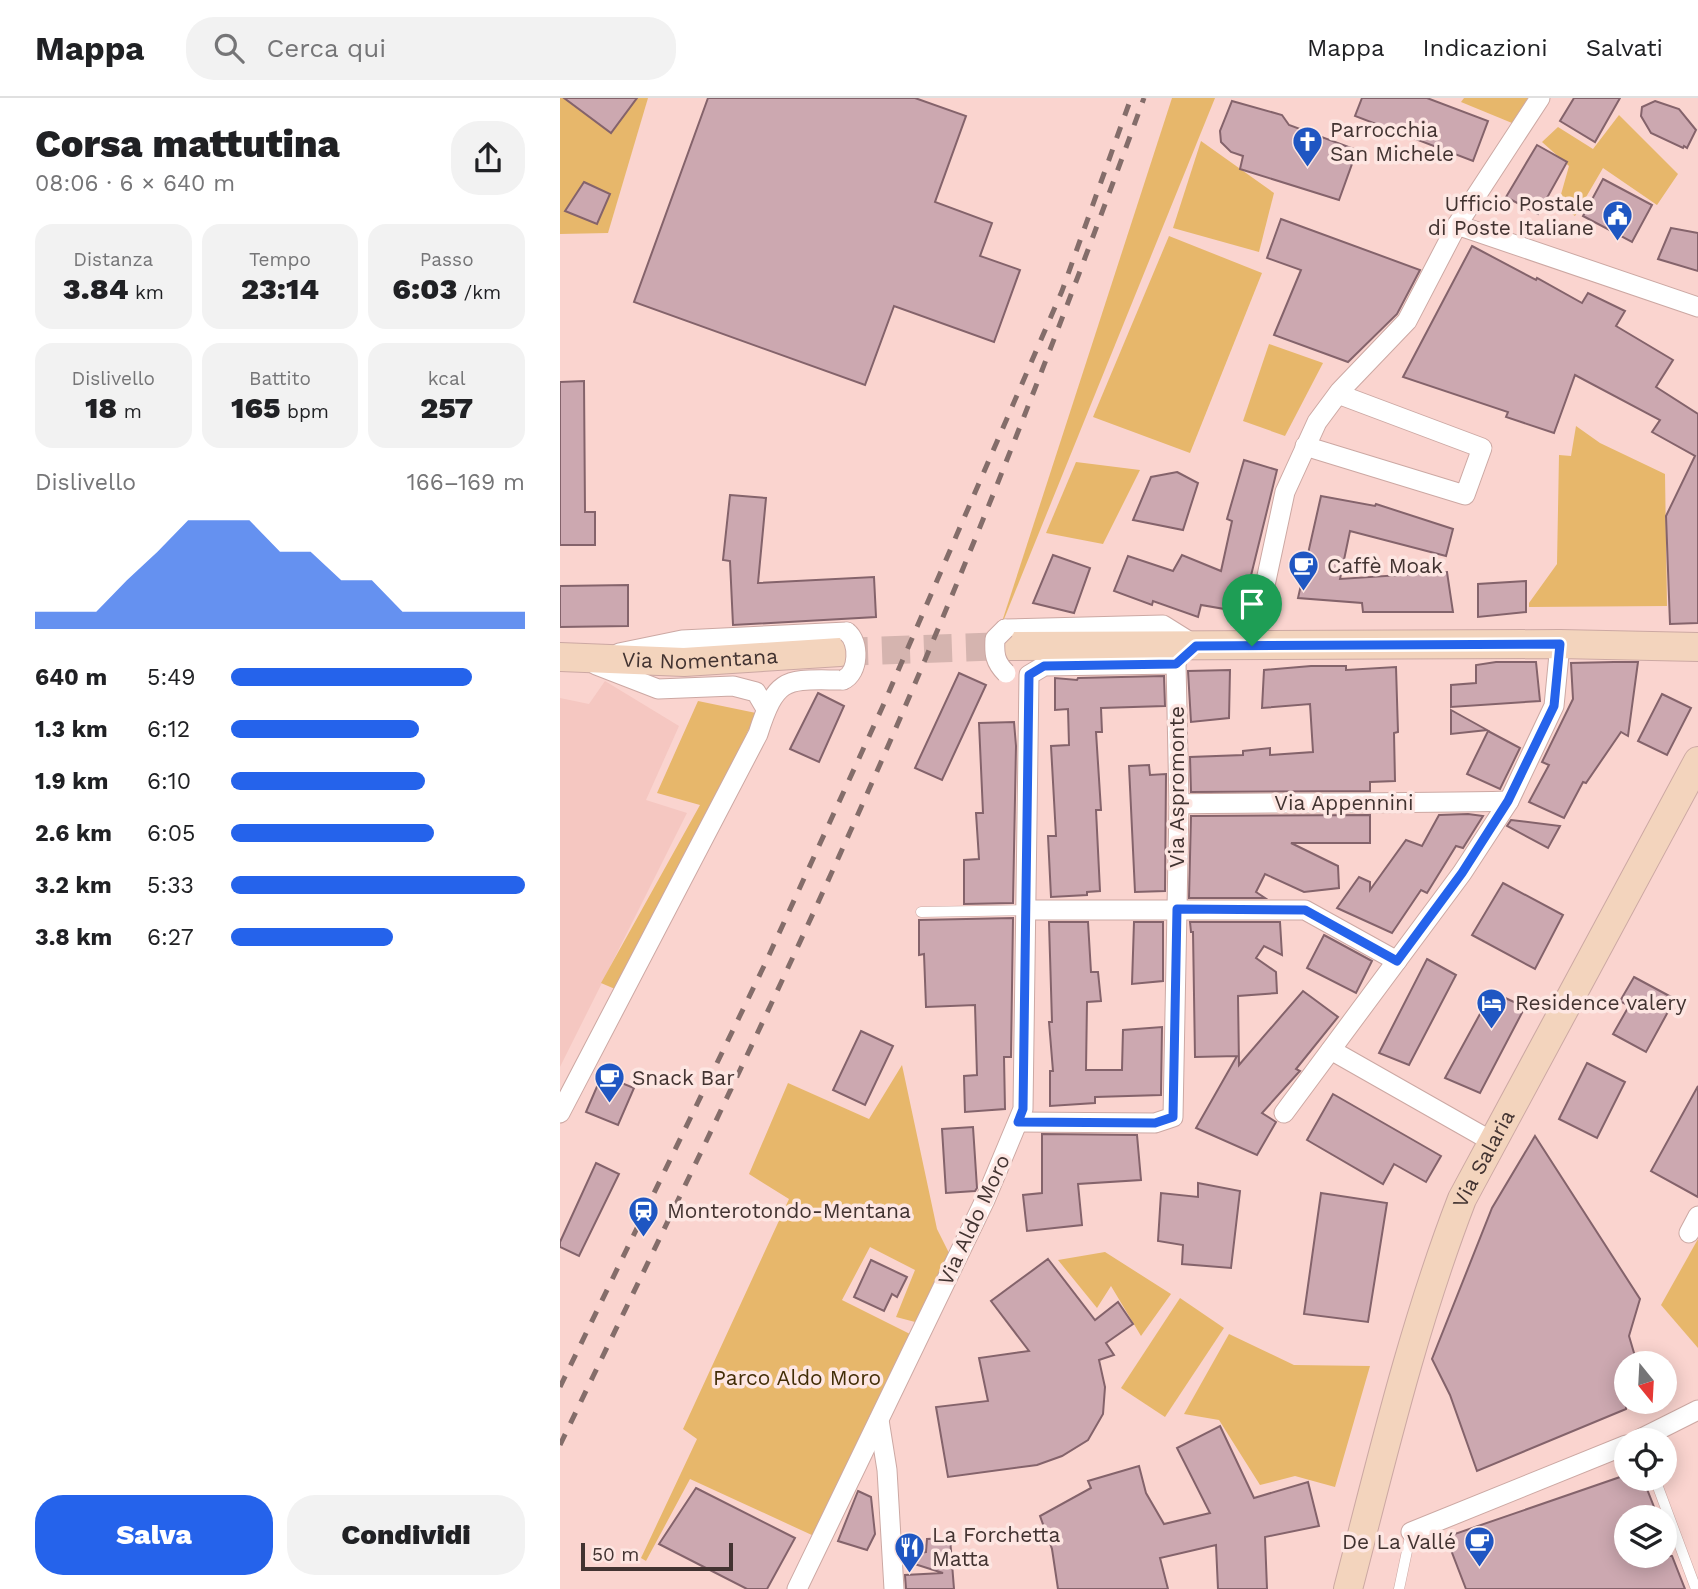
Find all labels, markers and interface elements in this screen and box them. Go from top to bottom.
search box [186,17,676,80]
text: Mappa [35,29,144,68]
icon: search [210,29,248,67]
text: Cerca qui [266,33,386,63]
text: Mappa [1307,34,1385,62]
text: Indicazioni [1423,34,1548,62]
text: Salvati [1586,34,1663,62]
place label: Parrocchia San Michele [1330,117,1454,166]
button: share [451,121,525,195]
text: Corsa mattutina [35,122,340,166]
church icon: Parrocchia San Michele [1290,125,1324,169]
text: 08:06 · 6 × 640 m [35,170,235,197]
place label: Ufficio Postale di Poste Italiane [1428,191,1594,240]
public building icon: Ufficio Postale di Poste Italiane [1600,199,1634,243]
text: Distanza [73,248,153,271]
text: Tempo [249,248,311,271]
text: Passo [420,248,474,271]
text: 3.84 [63,271,128,306]
text: 23:14 [241,271,319,306]
text: 6:03 [392,271,457,306]
text: km [128,281,164,304]
text: /km [457,281,501,304]
text: Dislivello [72,367,155,390]
text: Battito [249,367,311,390]
text: kcal [428,367,465,390]
text: 18 [85,390,117,425]
text: 165 [231,390,281,425]
text: 257 [420,390,473,425]
text: m [117,400,142,423]
text: bpm [281,400,329,423]
text: Dislivello [35,469,136,496]
text: 166–169 m [407,469,525,496]
cafe icon: Caffè Moak [1287,549,1321,593]
place label: Caffè Moak [1327,553,1443,578]
pin [1222,574,1282,646]
icon: arrive [1233,585,1271,623]
street label: Via Nomentana [621,643,779,674]
text: 640 m [35,664,107,691]
text: 5:49 [147,664,195,691]
street label: Via Aspromonte [1164,706,1189,868]
text: 1.3 km [35,716,108,743]
text: 6:12 [147,716,190,743]
text: 1.9 km [35,768,108,795]
text: 6:10 [147,768,191,795]
street label: Via Appennini [1274,790,1414,815]
text: 2.6 km [35,820,112,847]
text: 6:05 [147,820,195,847]
text: 3.2 km [35,872,112,899]
text: 5:33 [147,872,194,899]
text: 3.8 km [35,924,112,951]
text: 6:27 [147,924,194,951]
hotel icon: Residence valery [1475,986,1509,1030]
place label: Residence valery [1515,990,1687,1015]
cafe icon: Snack Bar [592,1061,626,1105]
place label: Snack Bar [632,1065,735,1090]
street label: Via Salaria [1447,1105,1520,1211]
street label: Via Aldo Moro [932,1150,1015,1289]
station icon: Monterotondo-Mentana [627,1194,661,1238]
place label: Monterotondo-Mentana [667,1198,911,1223]
north arrow [1614,1351,1676,1414]
map controls [1614,1351,1677,1568]
park label: Parco Aldo Moro [713,1365,881,1390]
button: locate [1614,1428,1677,1491]
button: Salva [35,1495,273,1575]
button: Condividi [287,1495,525,1575]
button: layers [1614,1505,1677,1568]
place label: La Forchetta Matta [932,1522,1060,1571]
cafe icon: De La Vallé [1462,1525,1496,1569]
place label: De La Vallé [1342,1529,1456,1554]
restaurant icon: La Forchetta Matta [892,1530,926,1574]
scale bar [581,1540,733,1572]
text: 50 m [592,1543,639,1566]

